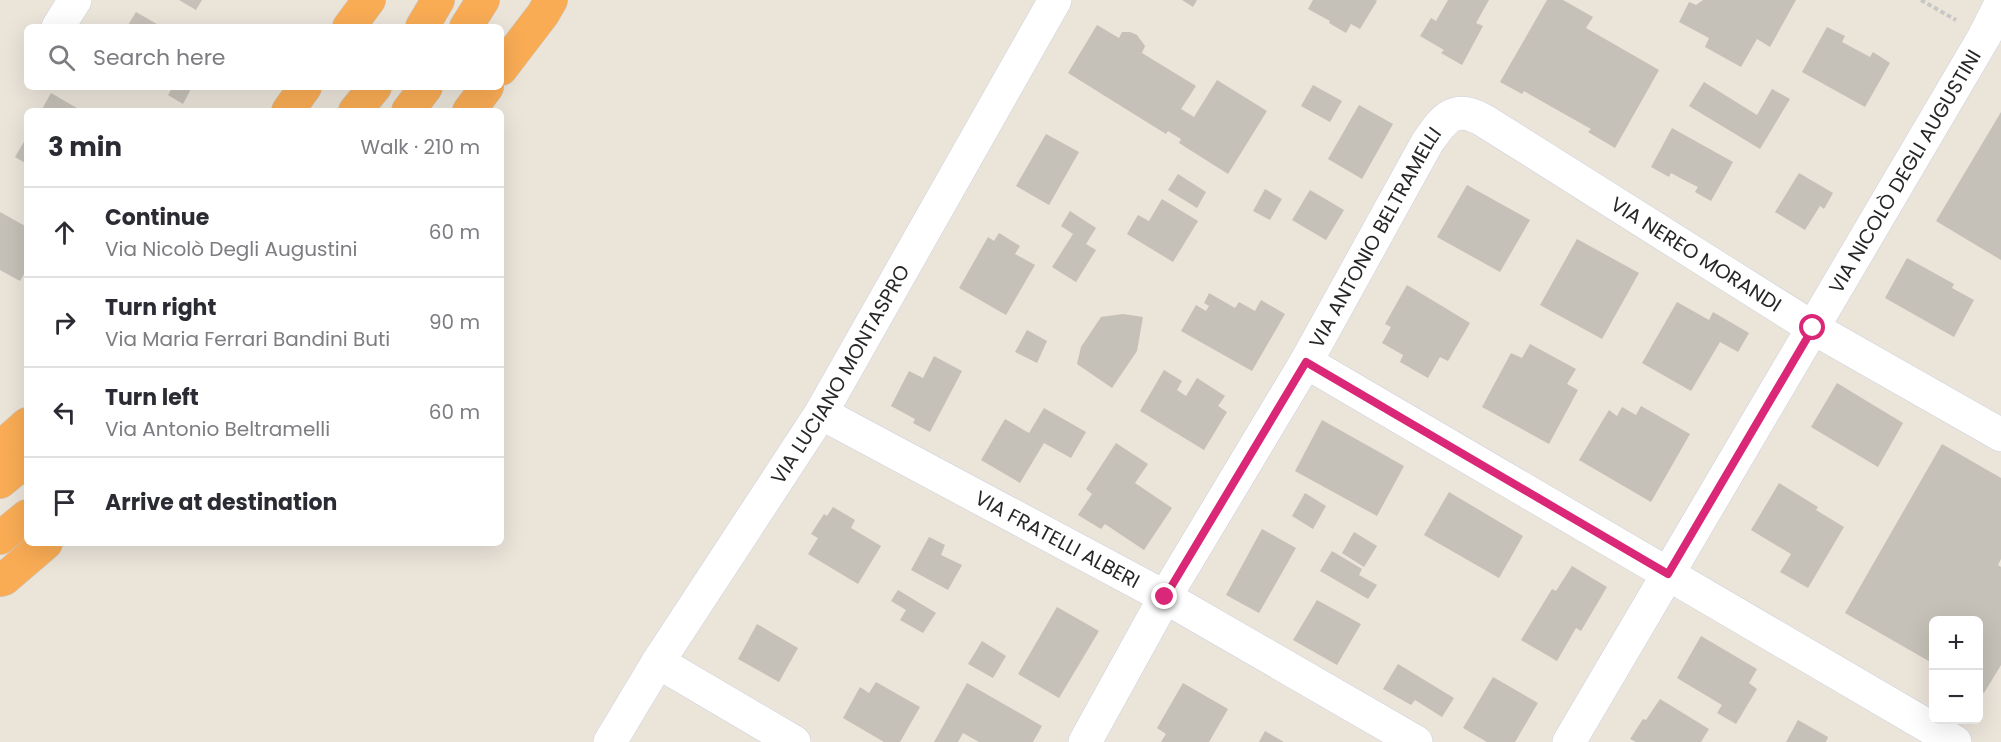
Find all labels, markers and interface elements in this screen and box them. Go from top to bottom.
search box [24,24,504,90]
icon: search [45,41,78,74]
text: Search here [93,42,226,73]
street label: VIA NICOLÒ DEGLI AUGUSTINI [1822,44,1988,299]
street label: VIA ANTONIO BELTRAMELLI [1302,121,1448,353]
text: 3 min [48,129,122,165]
text: Walk · 210 m [360,133,480,161]
street label: VIA NEREO MORANDI [1605,190,1787,319]
text: Continue [105,202,209,233]
icon: ahead [48,216,81,249]
text: 60 m [429,218,480,246]
text: Via Nicolò Degli Augustini [105,235,357,263]
street label: VIA LUCIANO MONTASPRO [764,259,916,490]
text: Turn right [105,292,216,323]
icon: right [48,306,81,339]
text: 90 m [429,308,480,336]
route start [1799,314,1825,340]
text: Via Maria Ferrari Bandini Buti [105,325,390,353]
text: Turn left [105,382,199,413]
icon: left [48,396,81,429]
text: 60 m [429,398,480,426]
text: Via Antonio Beltramelli [105,415,330,443]
street label: VIA FRATELLI ALBERI [970,484,1145,595]
icon: arrive [48,486,81,519]
text: Arrive at destination [105,487,337,518]
route end [1151,583,1177,609]
map controls [1929,616,1983,724]
button: + [1929,616,1983,670]
button: − [1929,670,1983,724]

